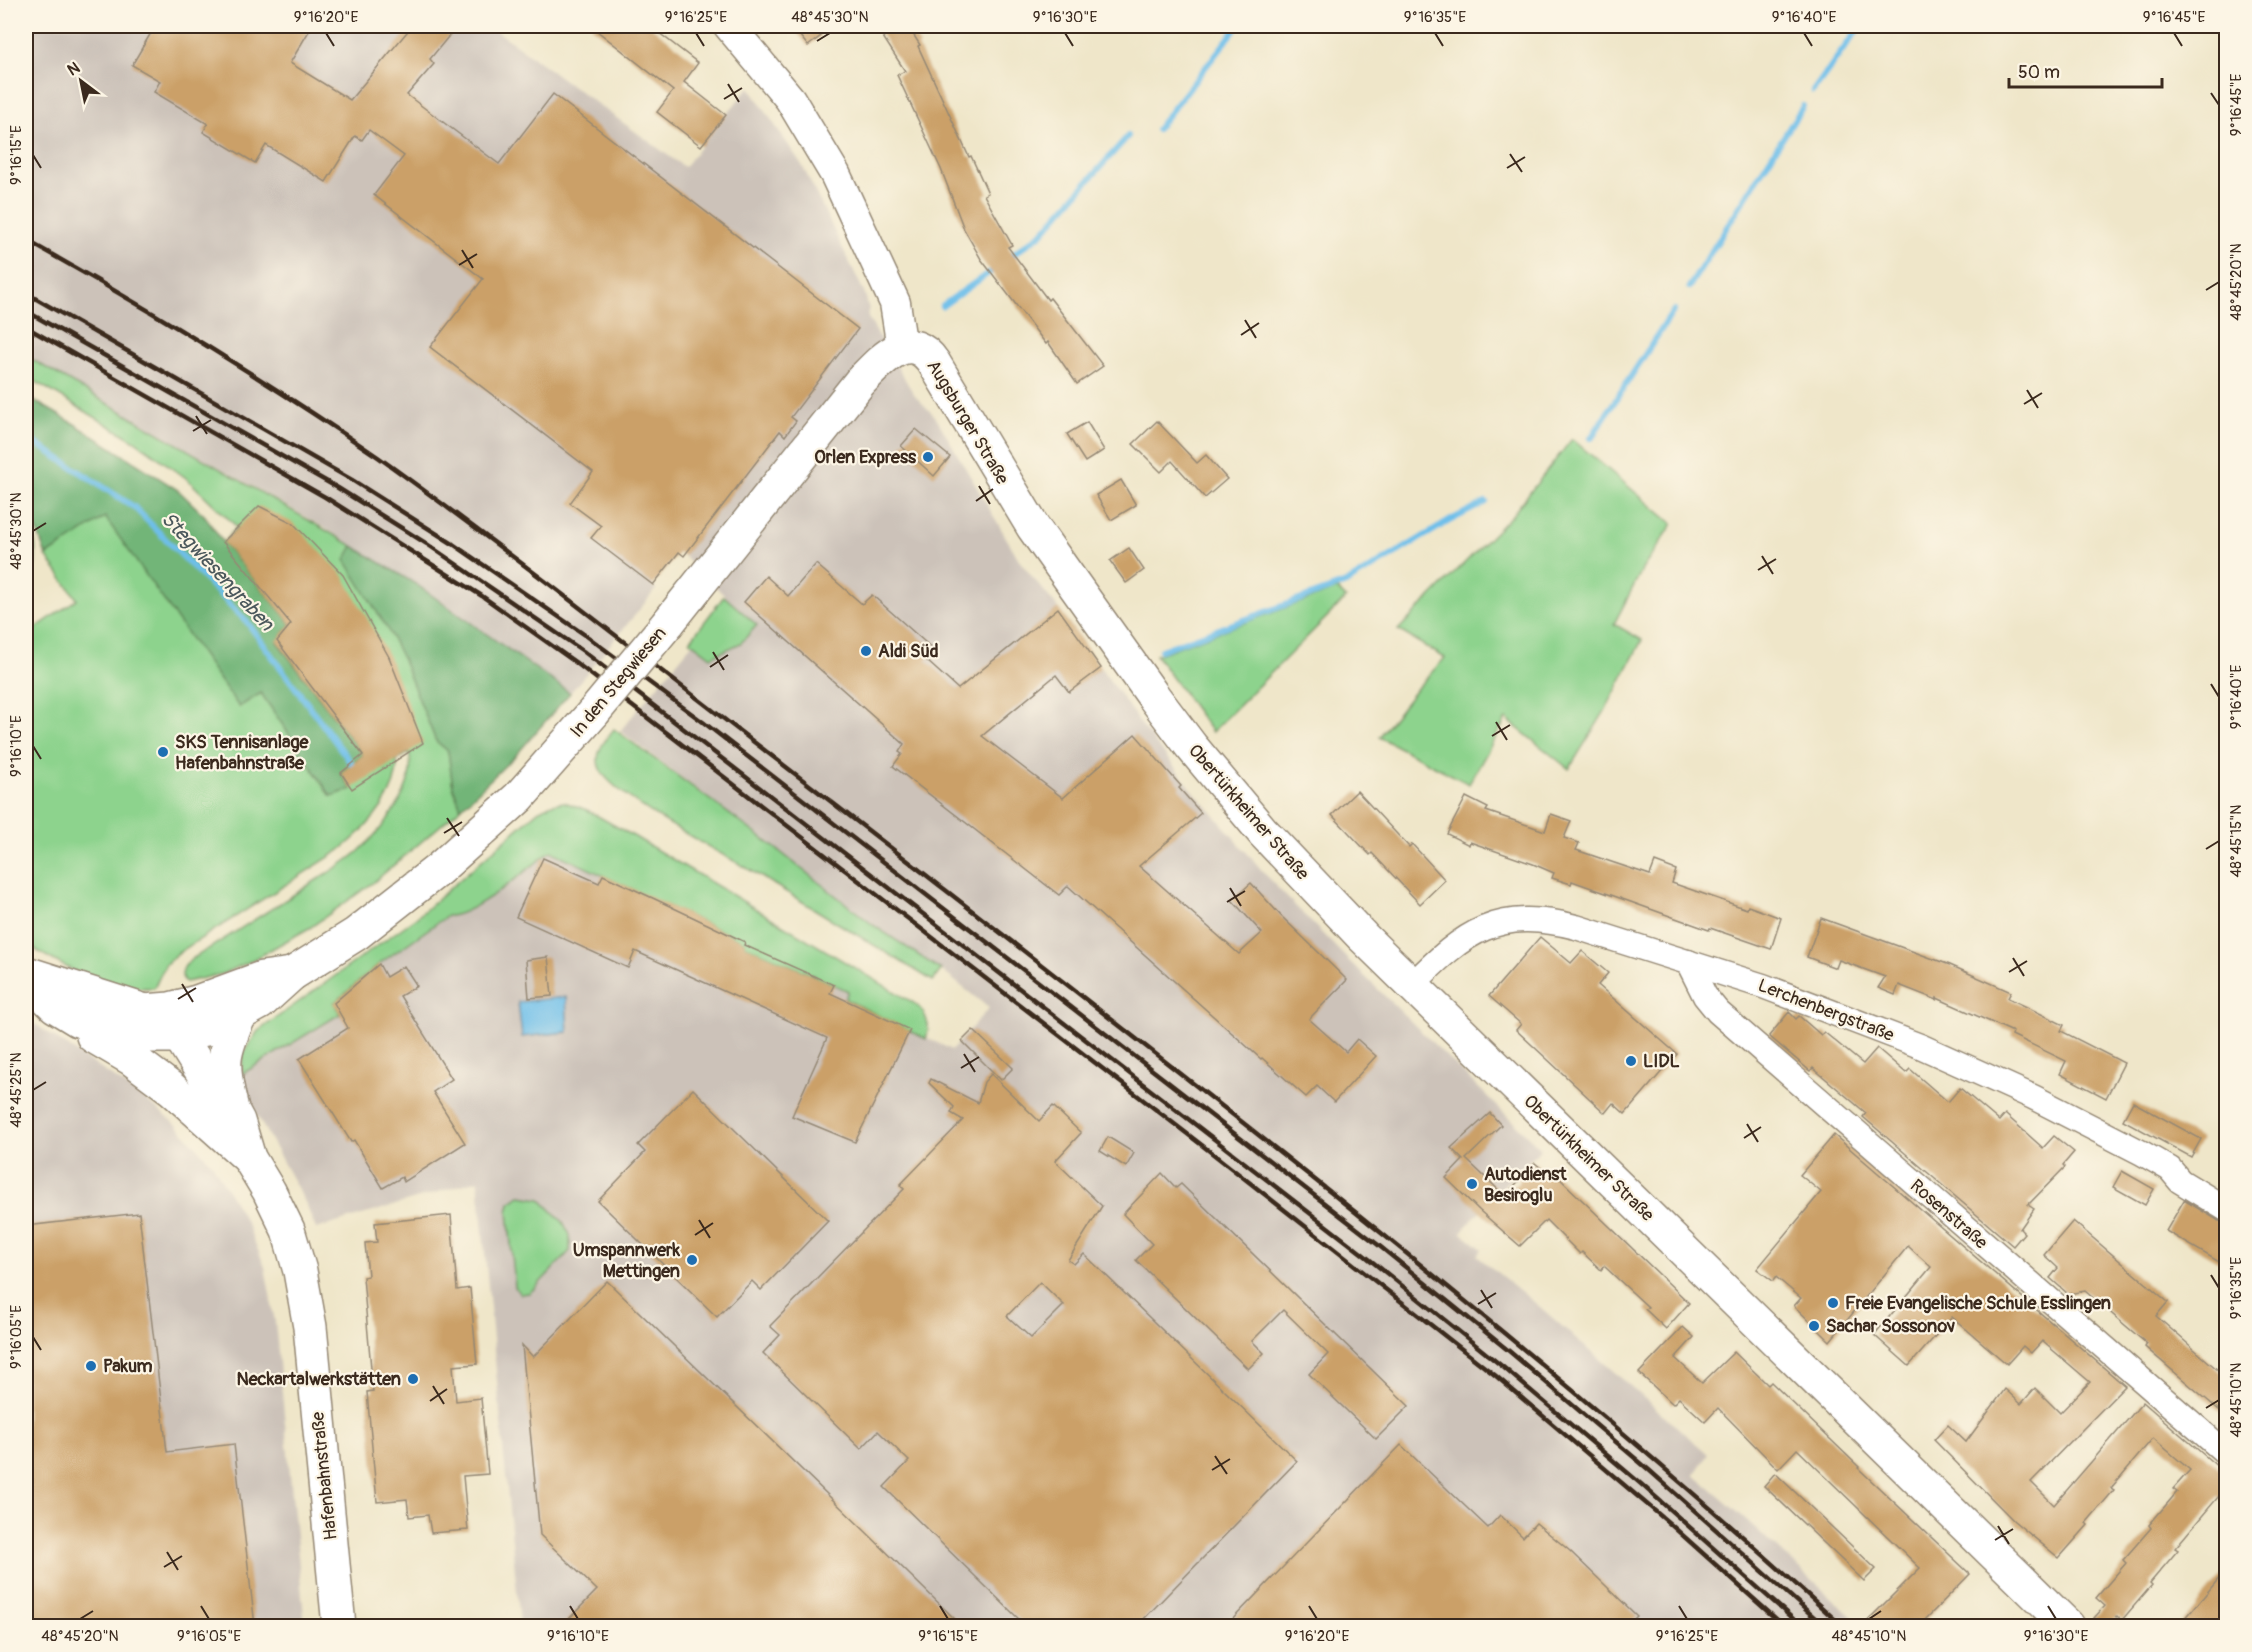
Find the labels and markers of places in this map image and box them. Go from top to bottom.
place label: Orlen Express [814,446,917,469]
marker: Orlen Express [921,450,935,464]
place label: Aldi Süd [878,640,939,663]
marker: Aldi Süd [859,644,873,658]
place label: SKS Tennisanlage Hafenbahnstraße [175,731,310,775]
marker: SKS Tennisanlage Hafenbahnstraße [156,745,170,759]
place label: LIDL [1643,1050,1680,1073]
marker: LIDL [1624,1054,1638,1068]
place label: Autodienst Besiroglu [1484,1163,1567,1207]
marker: Autodienst Besiroglu [1465,1177,1479,1191]
place label: Umspannwerk Mettingen [573,1239,680,1283]
marker: Umspannwerk Mettingen [685,1253,699,1267]
place label: Freie Evangelische Schule Esslingen [1845,1292,2111,1315]
marker: Freie Evangelische Schule Esslingen [1826,1296,1840,1310]
place label: Sachar Sossonov [1826,1315,1955,1338]
marker: Sachar Sossonov [1807,1319,1821,1333]
place label: Pakum [103,1355,153,1378]
marker: Pakum [84,1359,98,1373]
place label: Neckartalwerkstätten [237,1368,401,1391]
marker: Neckartalwerkstätten [406,1372,420,1386]

